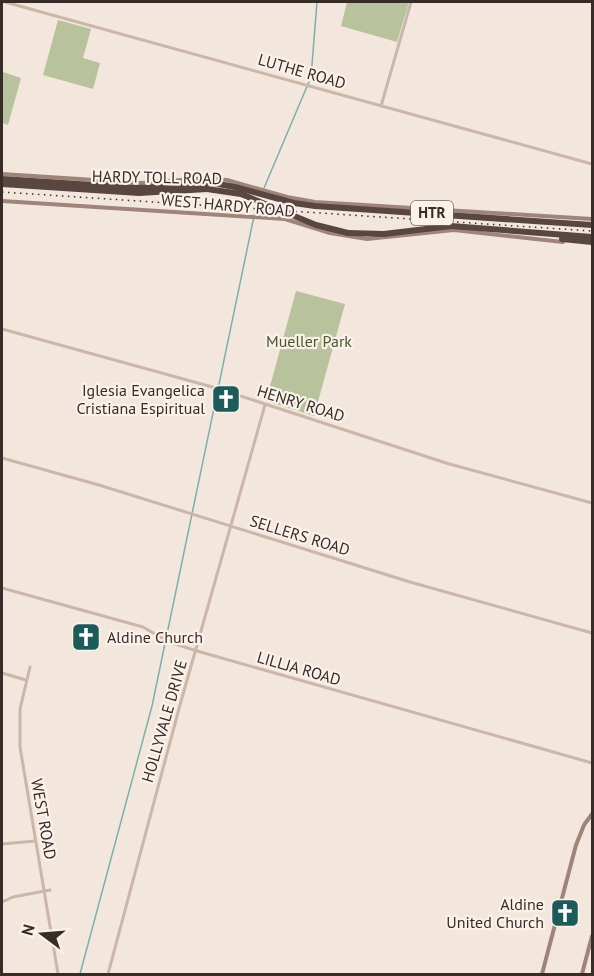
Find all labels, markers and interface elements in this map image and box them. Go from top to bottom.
street label: LUTHE ROAD [256,49,348,93]
street label: HARDY TOLL ROAD [92,166,222,188]
street label: WEST HARDY ROAD [160,189,296,221]
road number: HTR [411,201,453,225]
park label: Mueller Park [266,331,352,351]
place label: Iglesia Evangelica Cristiana Espiritual [76,380,205,418]
street label: HENRY ROAD [255,380,347,426]
church icon: Iglesia Evangelica Cristiana Espiritual [210,383,242,415]
street label: SELLERS ROAD [248,510,352,560]
church icon: Aldine Church [70,621,102,653]
place label: Aldine Church [107,627,203,647]
street label: LILLJA ROAD [255,646,343,690]
street label: HOLLYVALE DRIVE [137,657,191,785]
street label: WEST ROAD [27,777,61,861]
place label: Aldine United Church [446,894,544,932]
church icon: Aldine United Church [549,897,581,929]
north arrow [12,904,72,964]
text: N [17,922,39,938]

